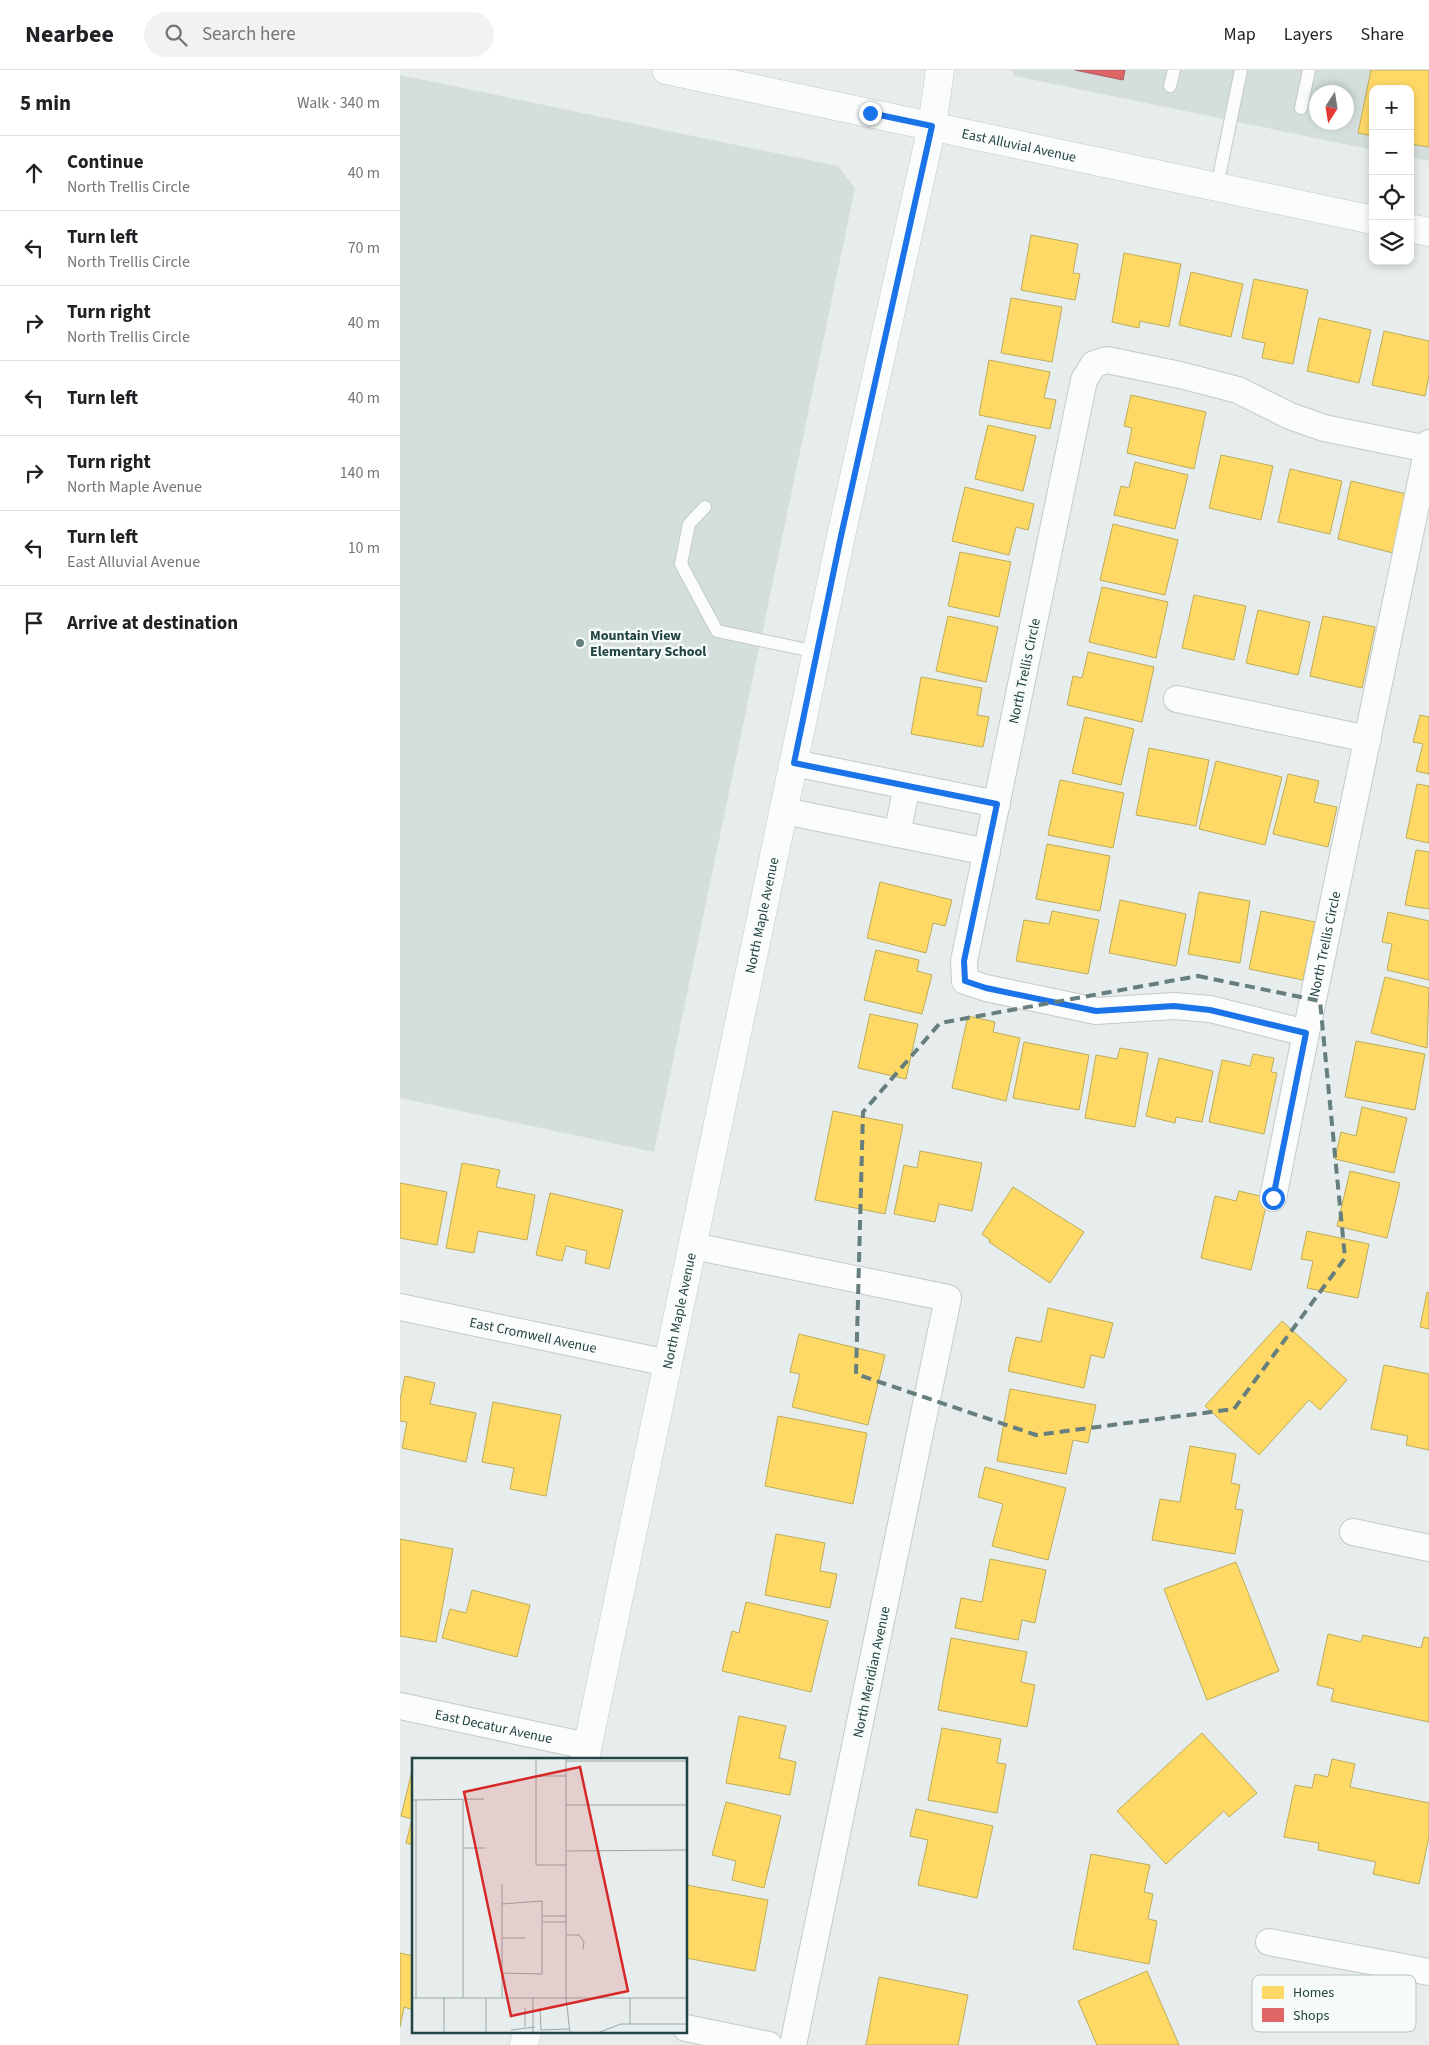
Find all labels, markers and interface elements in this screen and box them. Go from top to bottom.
search box [144,12,494,57]
text: Nearbee [25,17,114,52]
icon: search [162,21,190,49]
text: Search here [202,21,296,48]
text: Map [1224,22,1256,47]
text: Layers [1284,22,1333,47]
text: Share [1361,22,1404,47]
north arrow [1309,85,1354,130]
map controls [1369,85,1414,265]
button: + [1369,85,1414,130]
text: 5 min [20,88,71,118]
text: Walk · 340 m [297,92,380,114]
route end [859,102,882,125]
street label: East Alluvial Avenue [960,124,1078,168]
button: − [1369,130,1414,175]
text: Continue [67,149,144,176]
icon: ahead [20,159,48,187]
text: 40 m [348,162,380,184]
button: locate [1369,175,1414,220]
text: North Trellis Circle [67,176,190,198]
button: layers [1369,220,1414,265]
text: Turn left [67,224,138,251]
icon: left [20,234,48,262]
text: 70 m [348,237,380,259]
text: North Trellis Circle [67,251,190,273]
text: Turn right [67,299,151,326]
icon: right [20,309,48,337]
text: 40 m [348,312,380,334]
text: North Trellis Circle [67,326,190,348]
icon: left [20,384,48,412]
text: Turn left [67,385,138,412]
text: 40 m [348,387,380,409]
text: Turn right [67,449,151,476]
icon: right [20,459,48,487]
text: 140 m [340,462,380,484]
text: North Maple Avenue [67,476,202,498]
text: Turn left [67,524,138,551]
icon: left [20,534,48,562]
text: 10 m [348,537,380,559]
text: East Alluvial Avenue [67,551,200,573]
icon: arrive [20,609,48,637]
text: Arrive at destination [67,610,238,637]
street label: North Trellis Circle [1004,617,1046,726]
place label: Mountain View Elementary School [590,626,706,662]
marker: Mountain View Elementary School [574,637,586,649]
street label: North Maple Avenue [741,856,784,975]
street label: North Trellis Circle [1305,890,1346,999]
route start [1262,1187,1285,1210]
street label: North Maple Avenue [658,1251,702,1371]
street label: East Cromwell Avenue [467,1313,598,1359]
street label: North Meridian Avenue [848,1605,896,1740]
street label: East Decatur Avenue [433,1705,554,1749]
inset map [412,1758,688,2032]
legend [1252,1975,1416,2032]
text: Homes [1293,1983,1334,2003]
text: Shops [1293,2006,1329,2026]

